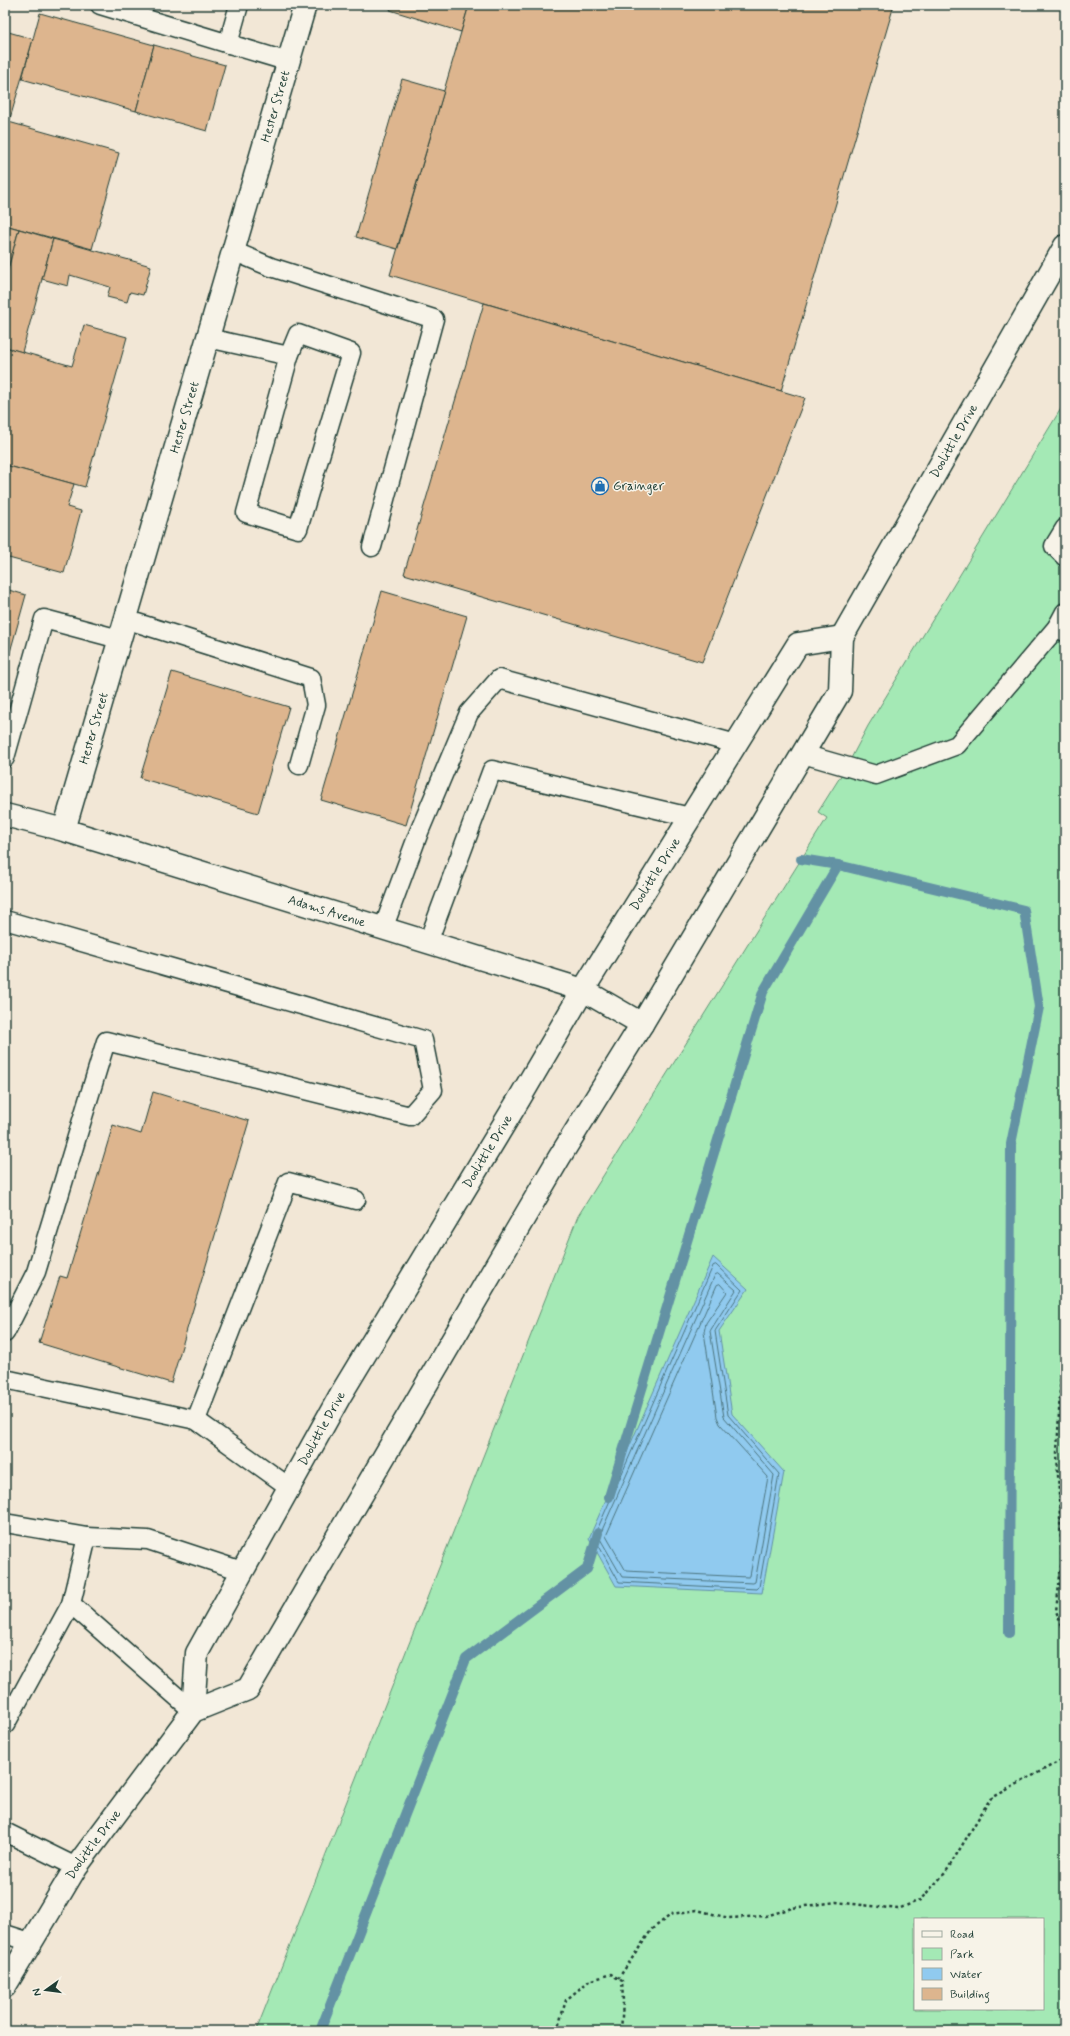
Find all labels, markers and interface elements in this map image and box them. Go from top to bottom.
street label: Hester Street [257,68,294,144]
street label: Hester Street [166,379,203,455]
street label: Doolittle Drive [926,401,982,481]
shop icon: Grainger [590,476,610,496]
place label: Grainger [613,478,665,495]
street label: Hester Street [75,690,112,766]
street label: Doolittle Drive [626,834,684,914]
street label: Adams Avenue [286,891,368,931]
street label: Doolittle Drive [459,1111,516,1191]
street label: Doolittle Drive [294,1388,349,1469]
street label: Doolittle Drive [62,1806,125,1883]
legend [914,1918,1044,2010]
text: Road [950,1927,974,1943]
text: Park [950,1947,974,1963]
text: Water [950,1967,982,1983]
north arrow [26,1970,66,2010]
text: N [30,1987,45,1997]
text: Building [950,1987,990,2004]

